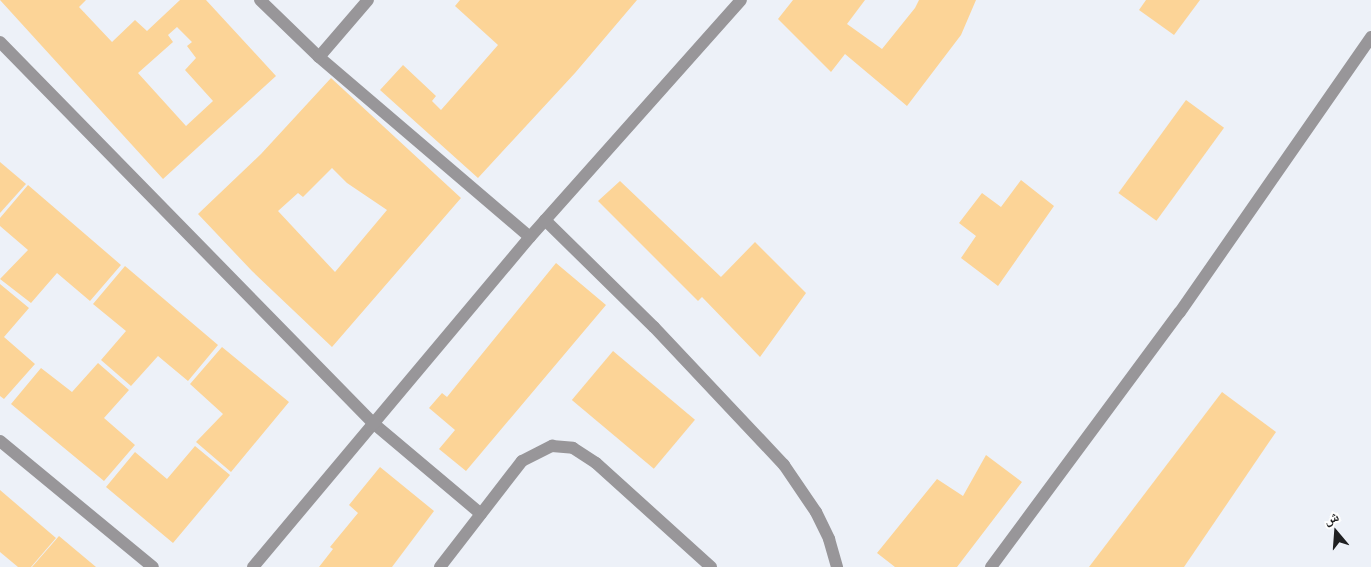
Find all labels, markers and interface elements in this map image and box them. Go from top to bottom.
text: ش [1321,506,1341,529]
north arrow [1311,507,1361,557]

